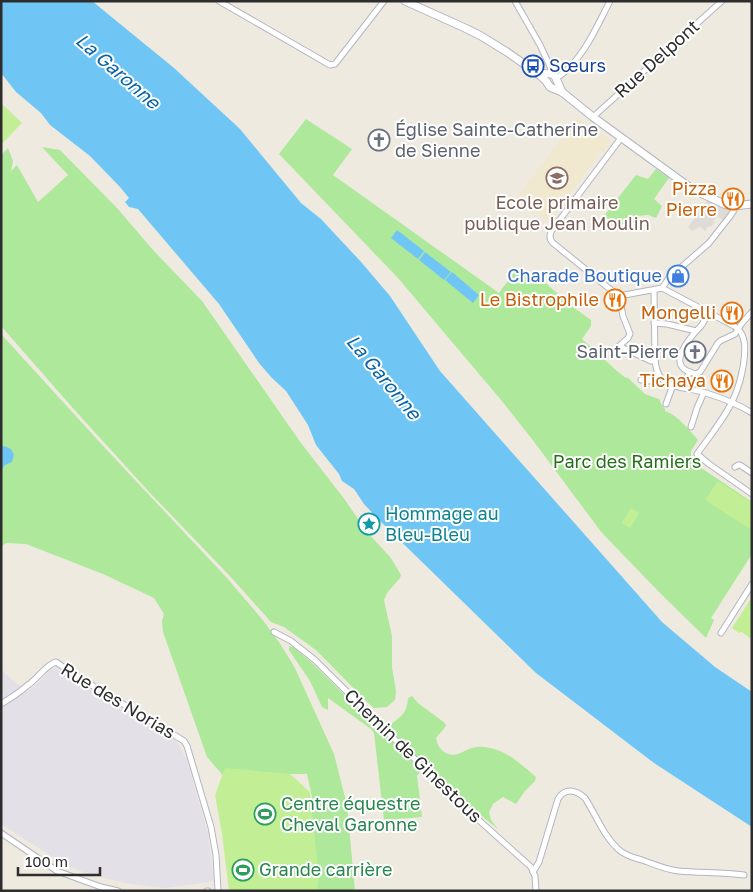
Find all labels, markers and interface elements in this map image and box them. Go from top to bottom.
street label: Rue Delpont [609,14,703,102]
water label: La Garonne [72,28,166,115]
bus stop icon: Sœurs [521,54,545,78]
place label: Sœurs [549,54,606,76]
place label: Église Sainte-Catherine de Sienne [395,118,598,161]
church icon: Église Sainte-Catherine de Sienne [367,128,391,152]
school or university icon: Ecole primaire publique Jean Moulin [545,166,569,190]
place label: Pizza Pierre [666,177,717,220]
restaurant icon: Pizza Pierre [721,187,745,211]
place label: Ecole primaire publique Jean Moulin [464,191,650,234]
place label: Charade Boutique [507,264,662,286]
shop icon: Charade Boutique [666,264,690,288]
place label: Le Bistrophile [480,288,599,310]
restaurant icon: Le Bistrophile [603,288,627,312]
place label: Mongelli [641,301,716,323]
restaurant icon: Mongelli [720,301,744,325]
water label: La Garonne [342,330,428,425]
place label: Saint-Pierre [577,340,679,362]
church icon: Saint-Pierre [683,340,707,364]
place label: Tichaya [640,369,706,391]
restaurant icon: Tichaya [710,369,734,393]
park label: Parc des Ramiers [553,450,701,472]
place label: Hommage au Bleu-Bleu [385,502,499,545]
place icon: Hommage au Bleu-Bleu [357,512,381,536]
street label: Rue des Norias [57,657,180,743]
street label: Chemin de Ginestous [340,684,487,827]
place label: Centre équestre Cheval Garonne [281,792,420,835]
sports icon: Centre équestre Cheval Garonne [253,802,277,826]
scale bar [18,844,100,876]
text: 100 m [25,852,68,870]
sports icon: Grande carrière [231,858,255,882]
place label: Grande carrière [259,858,392,880]

